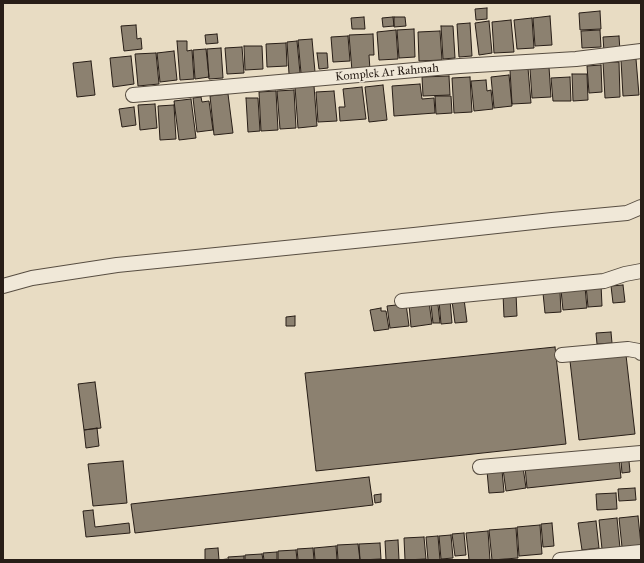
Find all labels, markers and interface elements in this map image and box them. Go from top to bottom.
street label: Komplek Ar Rahmah [335,61,439,85]

